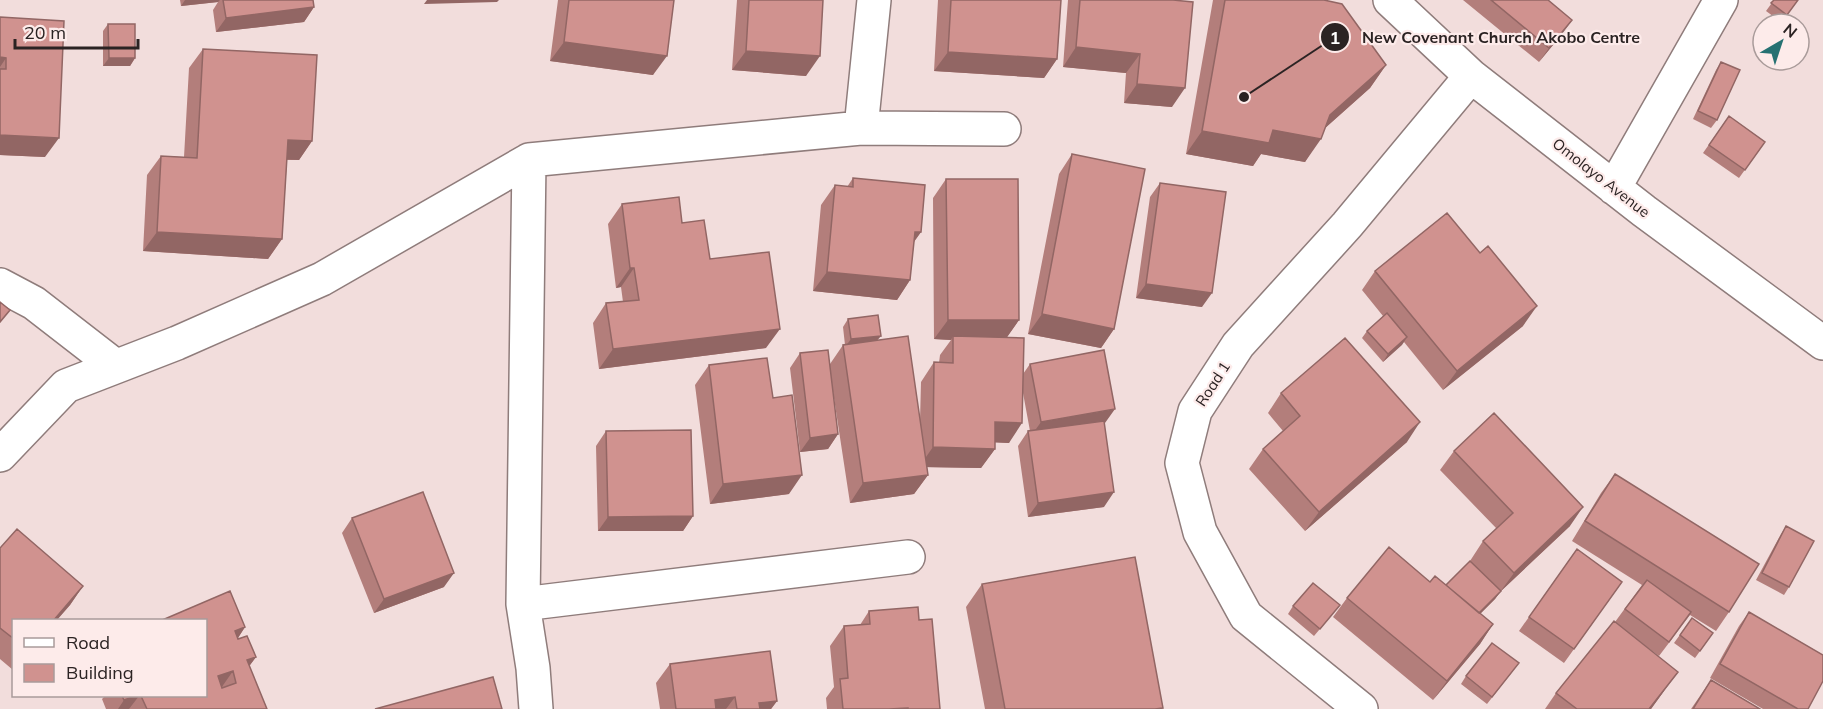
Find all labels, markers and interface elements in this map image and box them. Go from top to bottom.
scale bar [15,12,138,50]
north arrow [1751,12,1811,72]
text: N [1779,19,1801,42]
callout: New Covenant Church Akobo Centre [1320,20,1652,54]
text: 20 m [24,21,66,44]
text: 1 [1330,26,1340,49]
text: New Covenant Church Akobo Centre [1362,27,1640,47]
street label: Omolayo Avenue [1549,134,1654,222]
street label: Road 1 [1191,358,1234,410]
legend [12,619,207,697]
text: Road [66,631,110,654]
text: Building [66,661,134,684]

